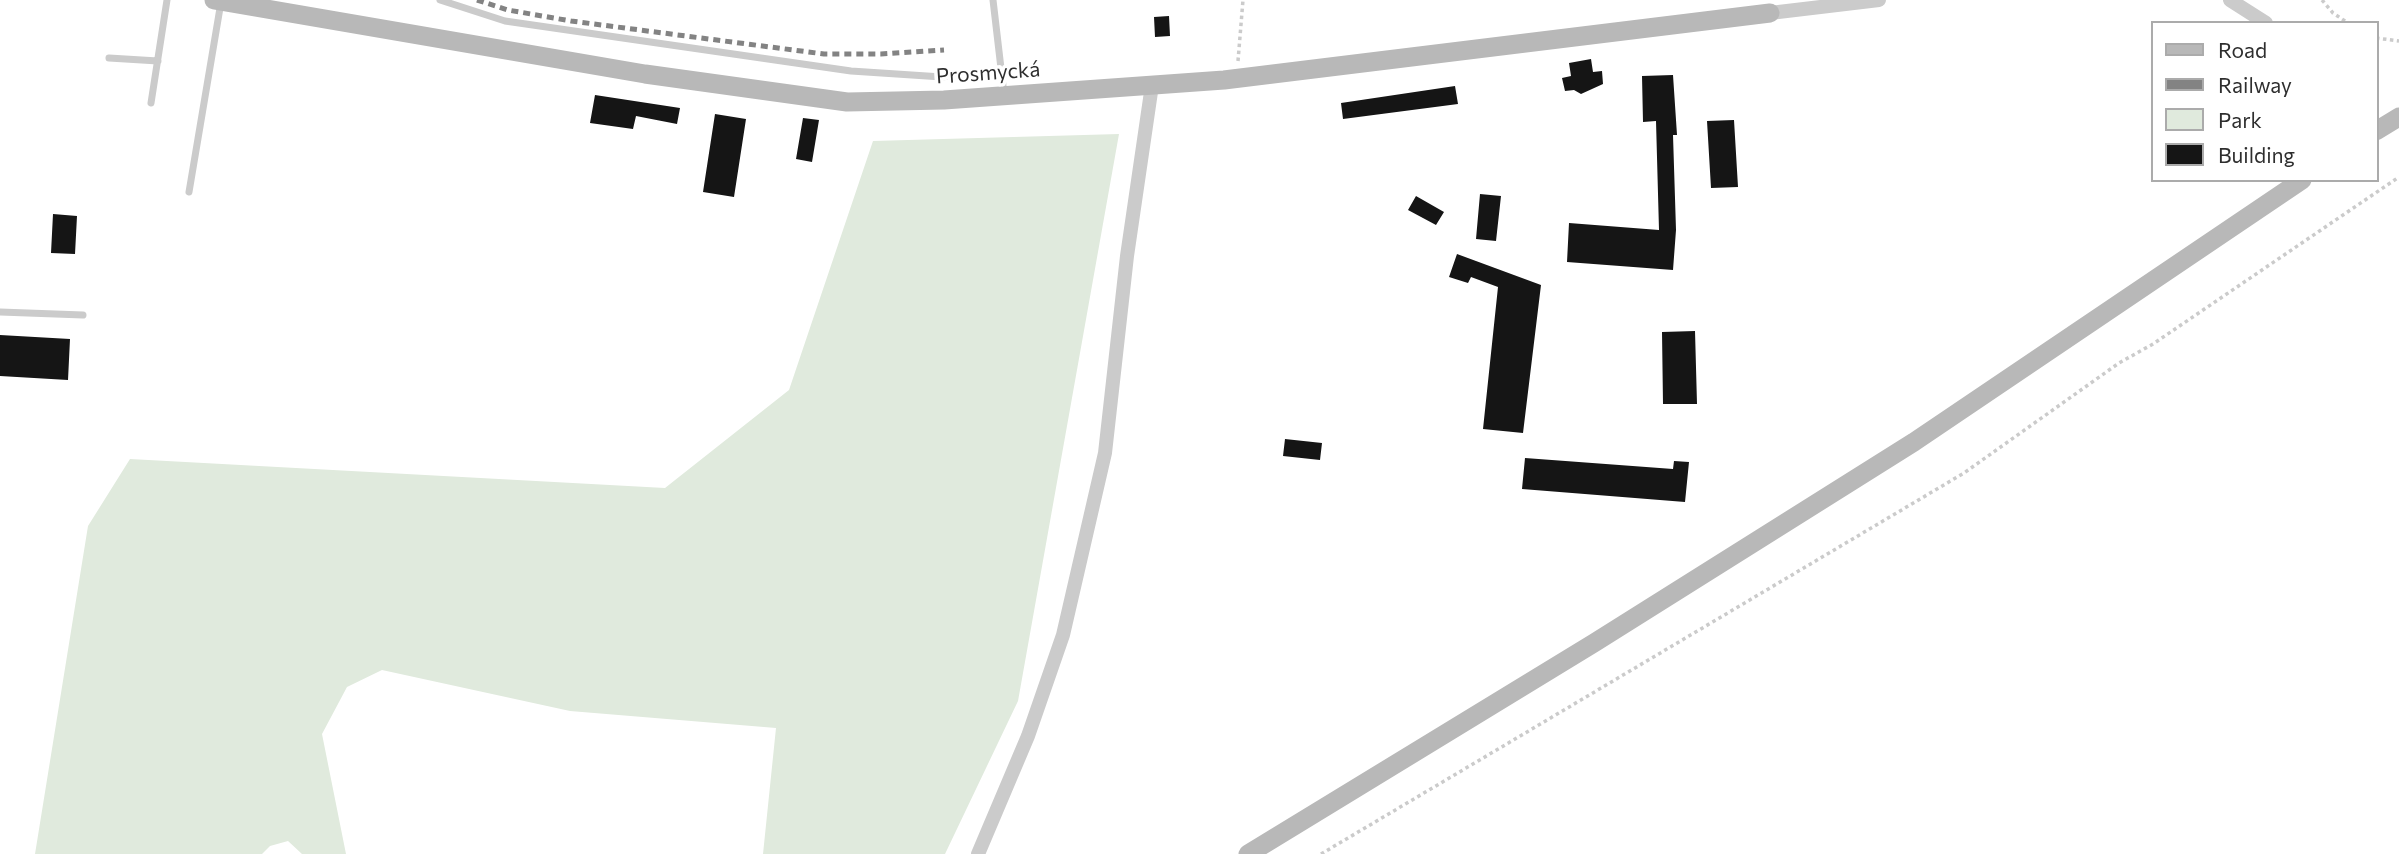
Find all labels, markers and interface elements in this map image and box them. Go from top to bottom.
legend [2150,21,2378,182]
text: Road [2218,37,2267,62]
street label: Prosmycká [935,57,1041,89]
text: Railway [2218,72,2292,97]
text: Park [2218,107,2262,132]
text: Building [2218,142,2295,167]

